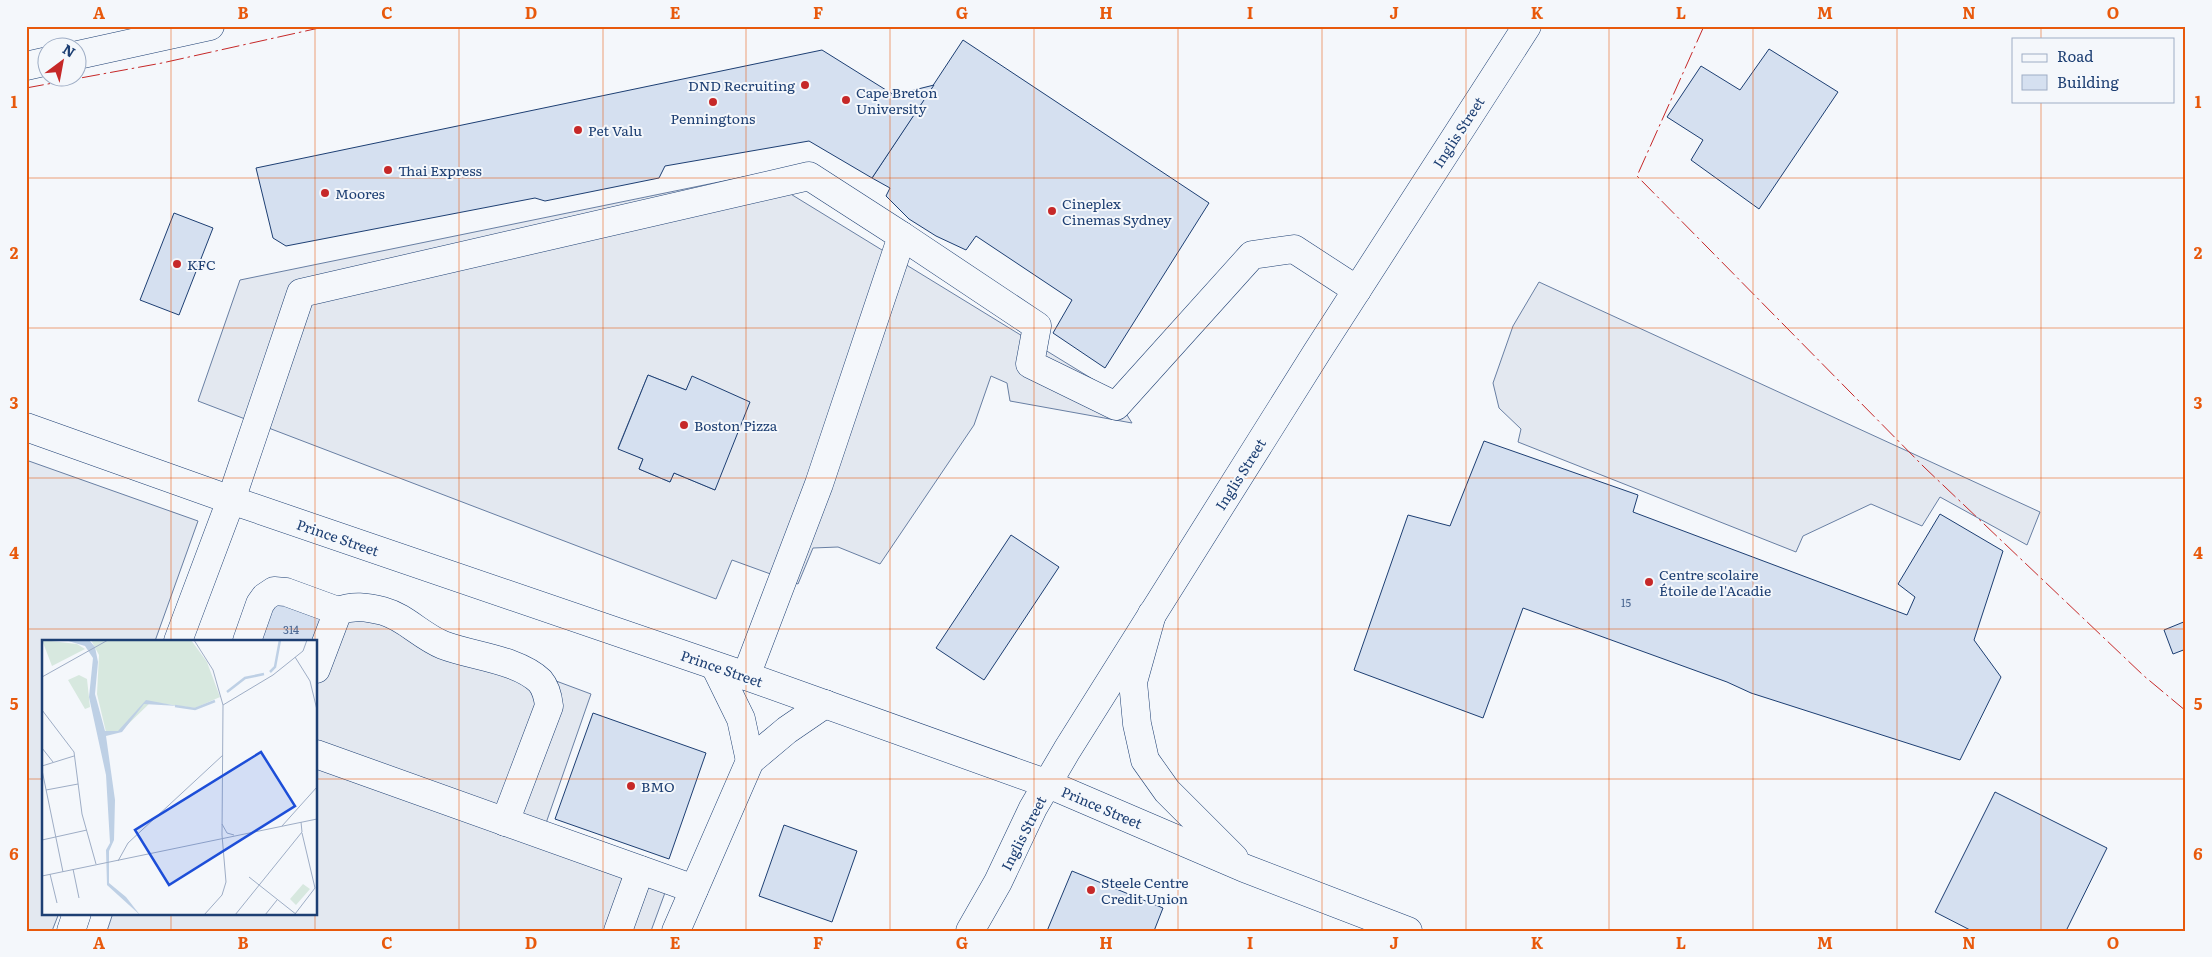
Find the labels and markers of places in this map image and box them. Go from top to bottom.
place label: DND Recruiting [688,75,795,95]
marker: DND Recruiting [799,79,811,91]
place label: Cape Breton University [856,82,937,118]
marker: Cape Breton University [840,94,852,106]
marker: Penningtons [707,96,719,108]
place label: Penningtons [671,108,755,128]
place label: Pet Valu [588,120,642,140]
marker: Pet Valu [572,124,584,136]
place label: Thai Express [398,160,482,180]
marker: Thai Express [382,164,394,176]
place label: Moores [335,183,385,203]
marker: Moores [319,187,331,199]
place label: Cineplex Cinemas Sydney [1062,193,1172,229]
marker: Cineplex Cinemas Sydney [1046,205,1058,217]
place label: KFC [187,254,216,274]
marker: KFC [171,258,183,270]
place label: Boston Pizza [694,415,778,435]
marker: Boston Pizza [678,419,690,431]
place label: Centre scolaire Étoile de l'Acadie [1659,564,1771,600]
marker: Centre scolaire Étoile de l'Acadie [1643,576,1655,588]
place label: BMO [641,776,675,796]
marker: BMO [625,780,637,792]
place label: Steele Centre Credit Union [1101,872,1189,908]
marker: Steele Centre Credit Union [1085,884,1097,896]

